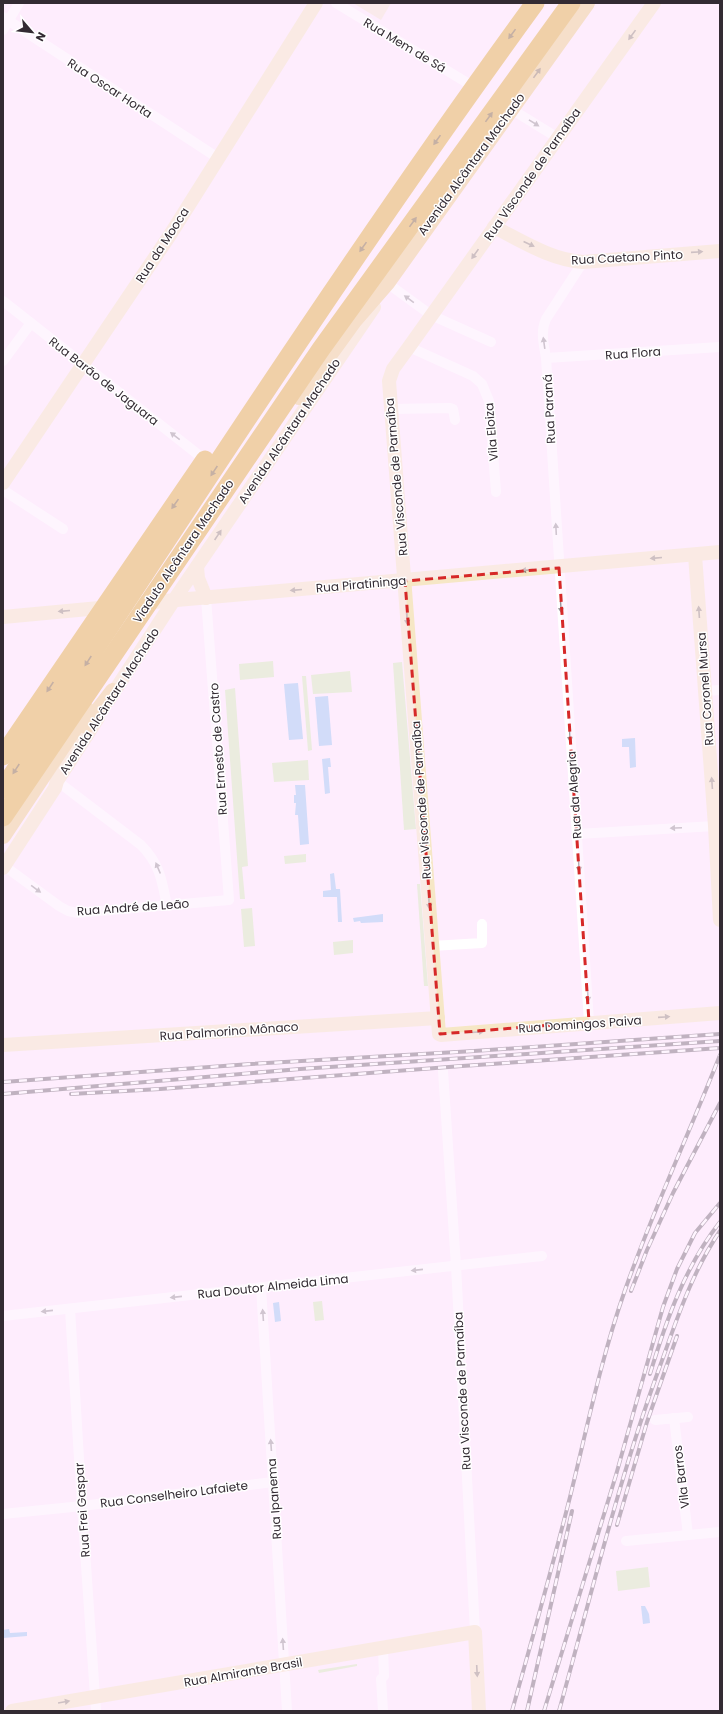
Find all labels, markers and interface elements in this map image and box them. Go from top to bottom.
north arrow [12,12,52,52]
street label: Rua Mem de Sá [361,14,449,76]
text: N [32,29,50,44]
one-way arrow [508,29,517,40]
one-way arrow [628,29,636,40]
street label: Rua Oscar Horta [64,54,156,122]
one-way arrow [533,67,541,78]
street label: Avenida Alcântara Machado [414,89,529,239]
street label: Rua Visconde de Parnaíba [480,104,584,244]
one-way arrow [485,111,493,122]
one-way arrow [529,119,539,127]
one-way arrow [433,135,441,146]
street label: Rua da Mooca [131,204,193,286]
one-way arrow [408,217,416,227]
one-way arrow [523,241,535,247]
one-way arrow [359,242,367,252]
street label: Rua Caetano Pinto [571,246,684,268]
one-way arrow [471,249,479,260]
one-way arrow [691,249,703,256]
one-way arrow [404,295,414,303]
street label: Rua Barão de Jaguara [46,333,162,429]
one-way arrow [541,337,547,349]
street label: Rua Flora [605,343,661,363]
street label: Avenida Alcântara Machado [234,355,344,507]
street label: Rua Paraná [539,374,559,444]
street label: Rua Visconde de Parnaíba [381,397,411,557]
street label: Vila Eloiza [480,402,502,462]
one-way arrow [169,432,180,441]
one-way arrow [210,465,218,476]
street label: Viaduto Alcântara Machado [128,476,238,626]
one-way arrow [171,499,179,509]
one-way arrow [553,523,560,535]
one-way arrow [215,529,222,540]
one-way arrow [650,555,662,562]
one-way arrow [521,567,533,574]
street label: Rua Piratininga [315,572,407,596]
one-way arrow [290,587,302,594]
one-way arrow [558,601,565,613]
one-way arrow [696,606,703,618]
one-way arrow [58,608,70,615]
one-way arrow [404,613,411,625]
street label: Avenida Alcântara Machado [55,624,163,778]
street label: Rua Coronel Mursa [693,632,717,746]
one-way arrow [84,655,92,666]
one-way arrow [46,681,54,692]
street label: Rua Ernesto de Castro [205,682,231,816]
street label: Rua Visconde de Parnaíba [407,720,435,880]
one-way arrow [567,730,574,742]
street label: Rua da Alegria [562,751,586,839]
one-way arrow [12,764,20,774]
one-way arrow [708,777,715,789]
one-way arrow [670,824,682,831]
one-way arrow [576,860,583,872]
one-way arrow [154,862,160,874]
one-way arrow [30,885,41,893]
street label: Rua André de Leão [76,895,190,919]
one-way arrow [425,897,432,909]
one-way arrow [584,990,591,1002]
street label: Rua Domingos Paiva [518,1011,642,1037]
one-way arrow [658,1014,670,1021]
street label: Rua Palmorino Mônaco [159,1018,299,1044]
one-way arrow [472,1028,484,1035]
one-way arrow [411,1267,423,1273]
street label: Rua Doutor Almeida Lima [197,1270,349,1302]
one-way arrow [170,1294,182,1300]
one-way arrow [41,1308,53,1315]
one-way arrow [259,1309,266,1321]
street label: Rua Visconde de Parnaíba [449,1312,475,1470]
one-way arrow [267,1438,274,1451]
street label: Vila Barros [669,1444,693,1510]
street label: Rua Ipanema [263,1458,285,1540]
street label: Rua Frei Gaspar [70,1462,94,1558]
street label: Rua Conselheiro Lafaiete [99,1477,249,1511]
one-way arrow [280,1638,287,1650]
street label: Rua Almirante Brasil [182,1653,304,1691]
one-way arrow [473,1665,480,1677]
one-way arrow [58,1699,70,1705]

